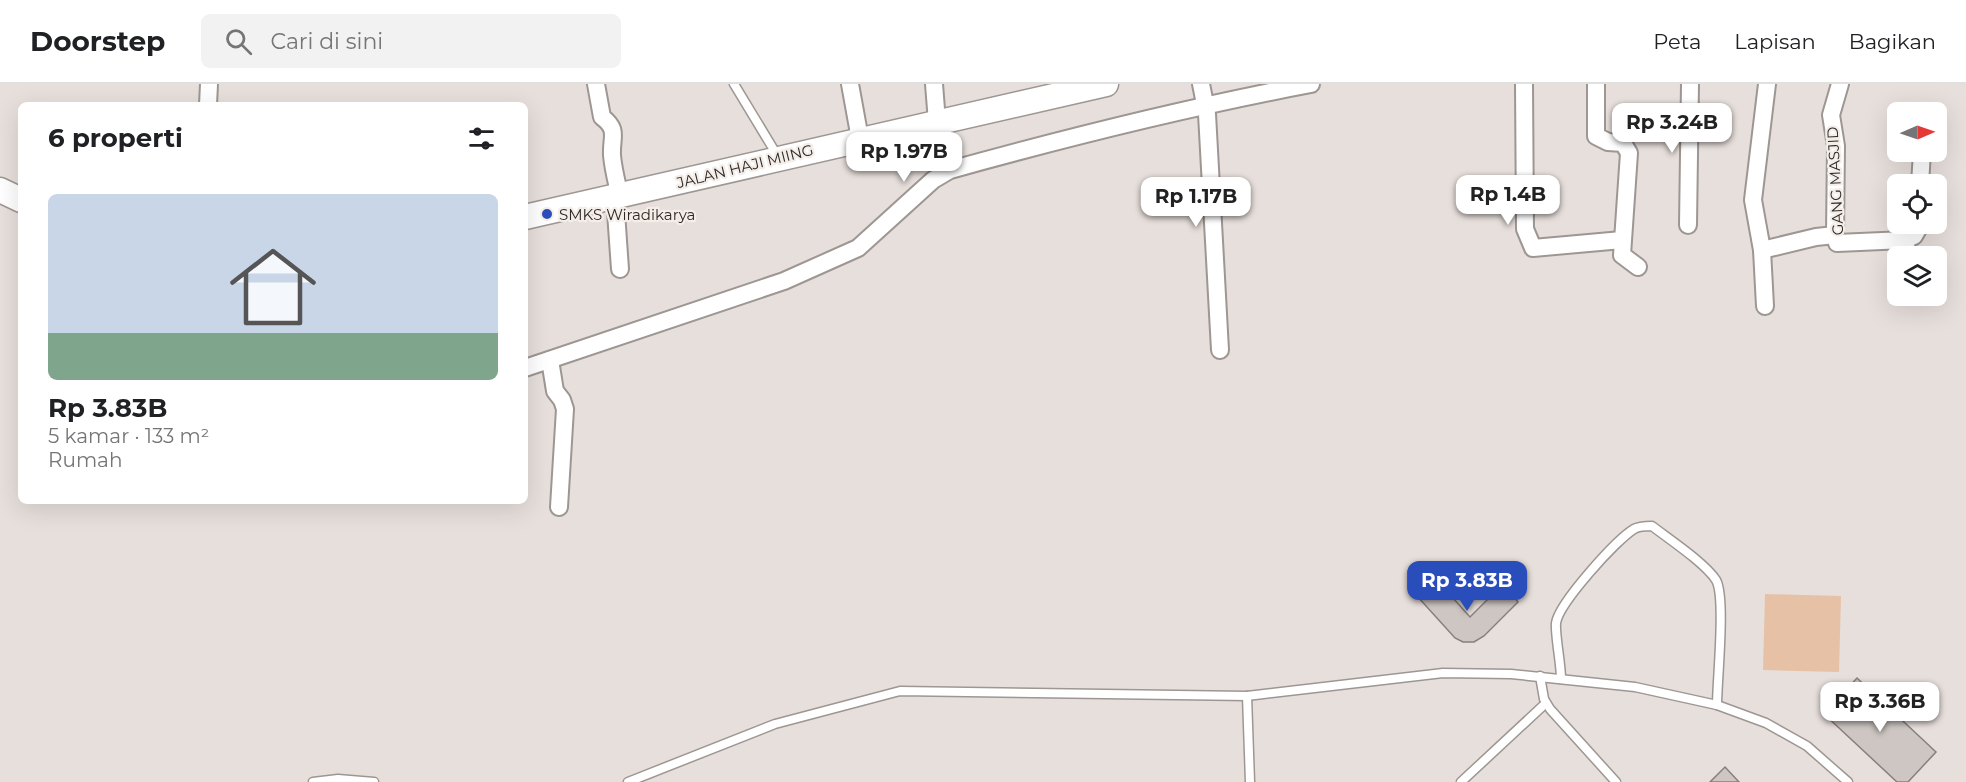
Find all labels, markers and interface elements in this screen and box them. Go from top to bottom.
search box [201,14,621,68]
text: Doorstep [30,24,165,58]
icon: search [222,25,255,58]
text: Cari di sini [270,28,383,55]
text: Peta [1653,29,1701,54]
text: Lapisan [1734,29,1816,54]
text: Bagikan [1849,29,1936,54]
north arrow [1887,102,1947,162]
map controls [1887,102,1947,306]
pin: Rp 3.24B [1610,103,1734,154]
text: Rp 3.24B [1626,110,1718,134]
text: 6 properti [48,122,183,154]
icon: filters [465,122,498,155]
street label: GANG MASJID [1823,126,1847,236]
pin: Rp 1.97B [842,132,966,183]
text: Rp 1.97B [860,139,948,163]
street label: JALAN HAJI MIING [674,140,815,192]
button: locate [1887,174,1947,234]
pin: Rp 1.4B [1453,175,1563,226]
pin: Rp 1.17B [1134,177,1258,228]
text: Rp 1.4B [1470,182,1546,206]
text: Rp 1.17B [1155,184,1237,208]
place label: SMKS Wiradikarya [559,205,695,224]
marker: SMKS Wiradikarya [540,207,554,221]
icon: home [219,233,327,341]
button: layers [1887,246,1947,306]
text: Rp 3.83B [48,392,167,424]
text: 5 kamar · 133 m² [48,424,209,448]
text: Rumah [48,448,122,472]
pin: Rp 3.83B [1405,561,1529,612]
text: Rp 3.83B [1421,568,1513,592]
pin: Rp 3.36B [1818,682,1942,733]
text: Rp 3.36B [1834,689,1926,713]

